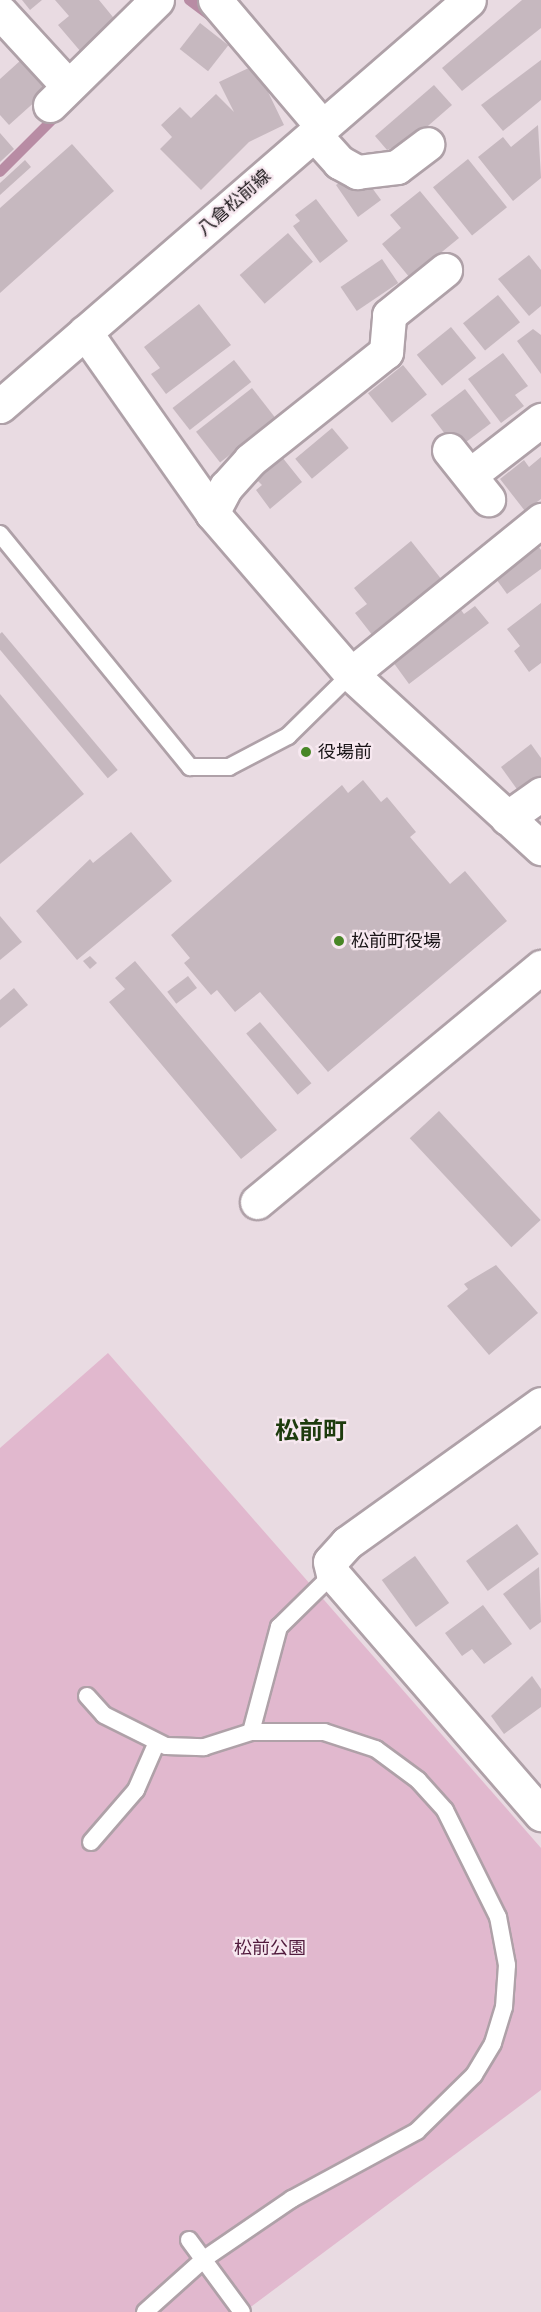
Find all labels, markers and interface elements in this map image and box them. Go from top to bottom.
street label: 八倉松前線 [193,165,275,241]
place label: 役場前 [318,741,372,763]
marker: 役場前 [299,745,313,759]
place label: 松前町役場 [351,930,441,952]
marker: 松前町役場 [332,934,346,948]
district label: 松前町 [275,1417,347,1445]
park label: 松前公園 [234,1937,306,1959]

